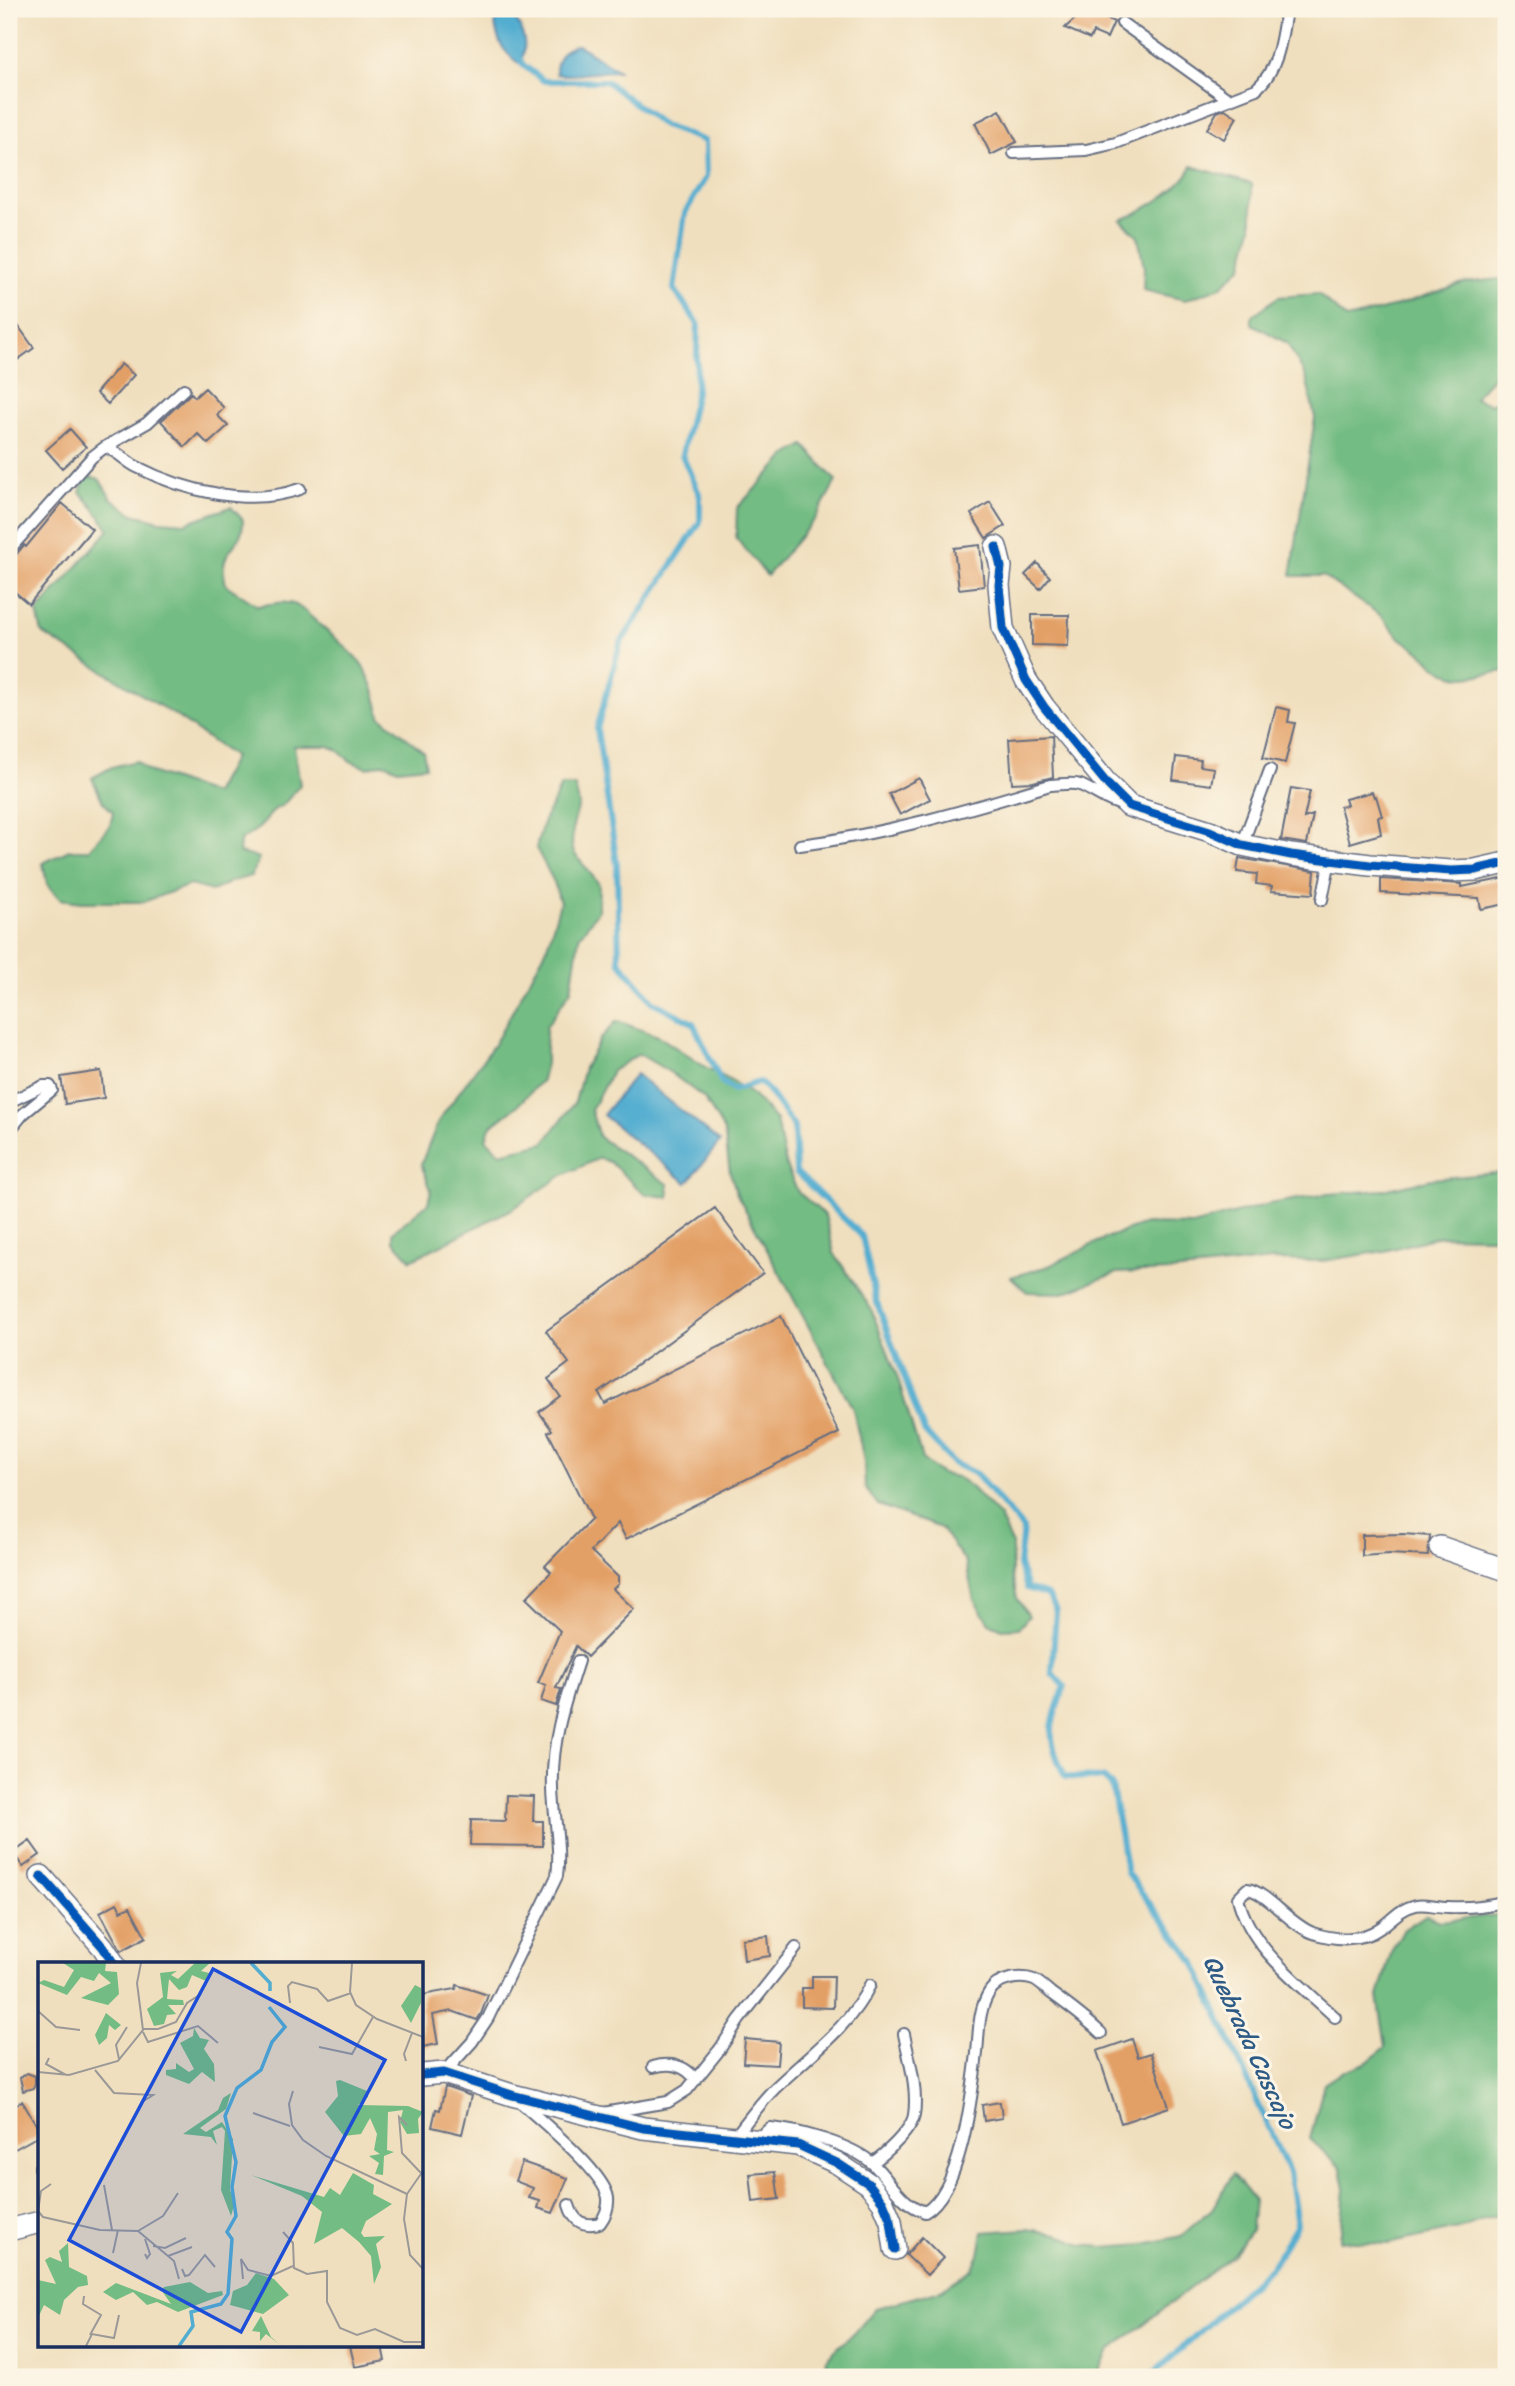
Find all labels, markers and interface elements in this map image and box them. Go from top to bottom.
water label: Quebrada Cascajo [1191,1948,1310,2138]
inset map [38,1962,424,2348]

